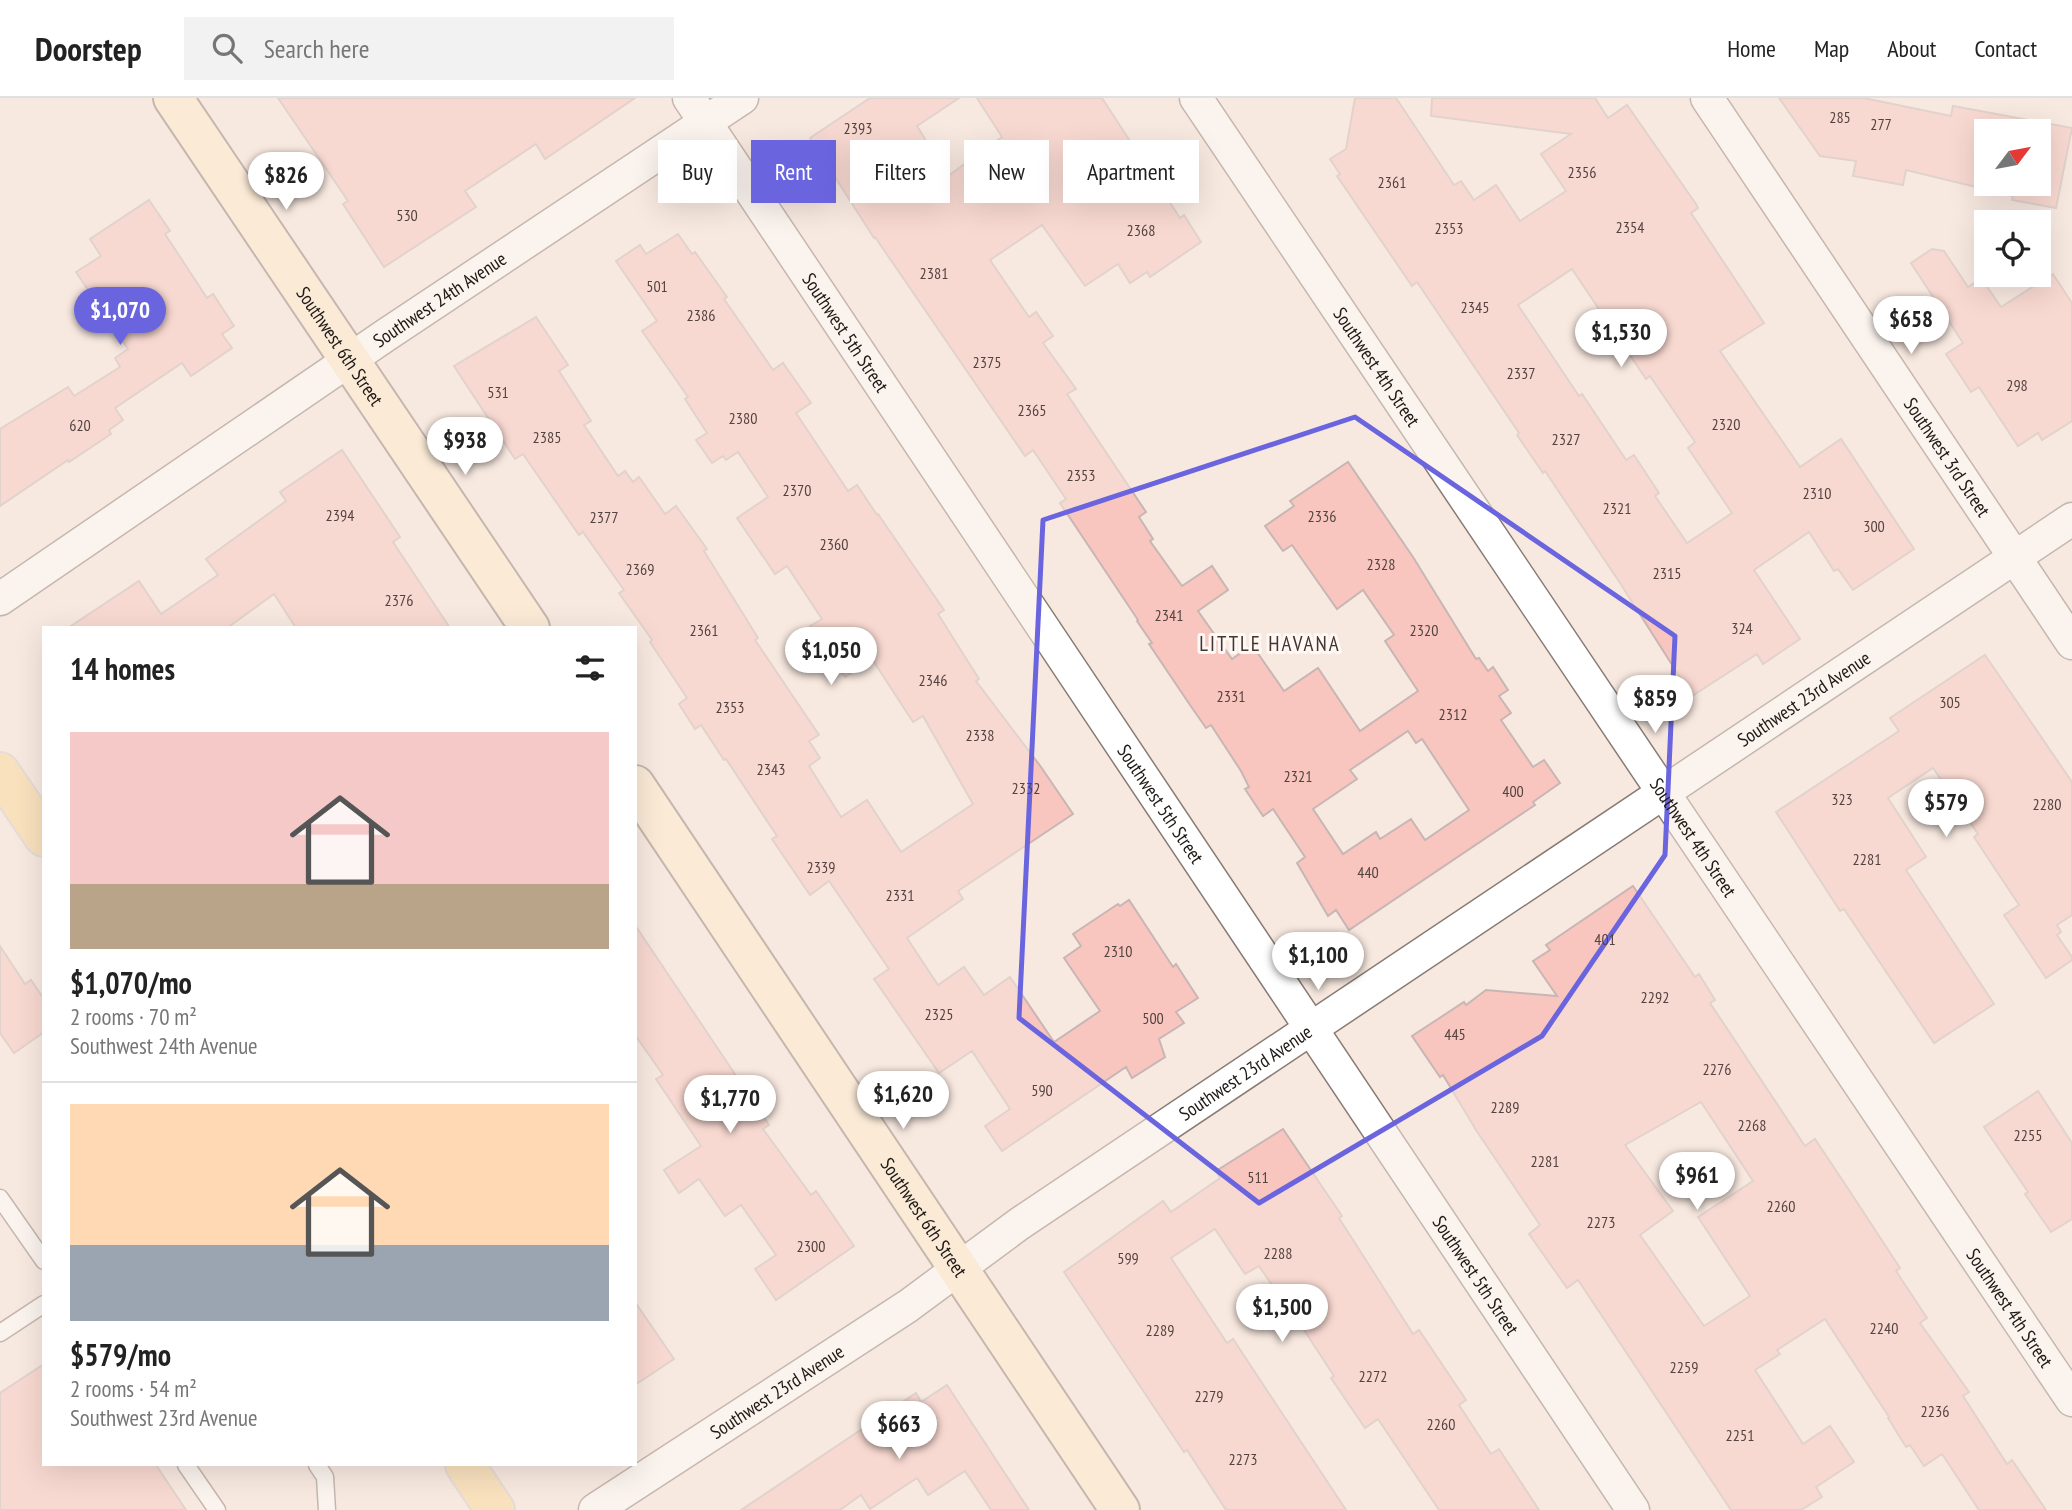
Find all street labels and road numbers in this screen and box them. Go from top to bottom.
street label: Southwest 24th Avenue [368,246,511,352]
street label: Southwest 5th Street [797,268,895,397]
street label: Southwest 6th Street [291,282,389,411]
street label: Southwest 4th Street [1328,303,1426,432]
street label: Southwest 3rd Street [1899,393,1996,522]
street label: Southwest 23rd Avenue [1733,645,1875,752]
street label: Southwest 5th Street [1112,740,1210,869]
street label: Southwest 4th Street [1645,773,1742,902]
street label: Southwest 23rd Avenue [1174,1019,1317,1126]
street label: Southwest 6th Street [876,1153,973,1282]
street label: Southwest 5th Street [1428,1211,1525,1340]
street label: Southwest 4th Street [1961,1244,2059,1372]
street label: Southwest 23rd Avenue [705,1339,848,1444]

